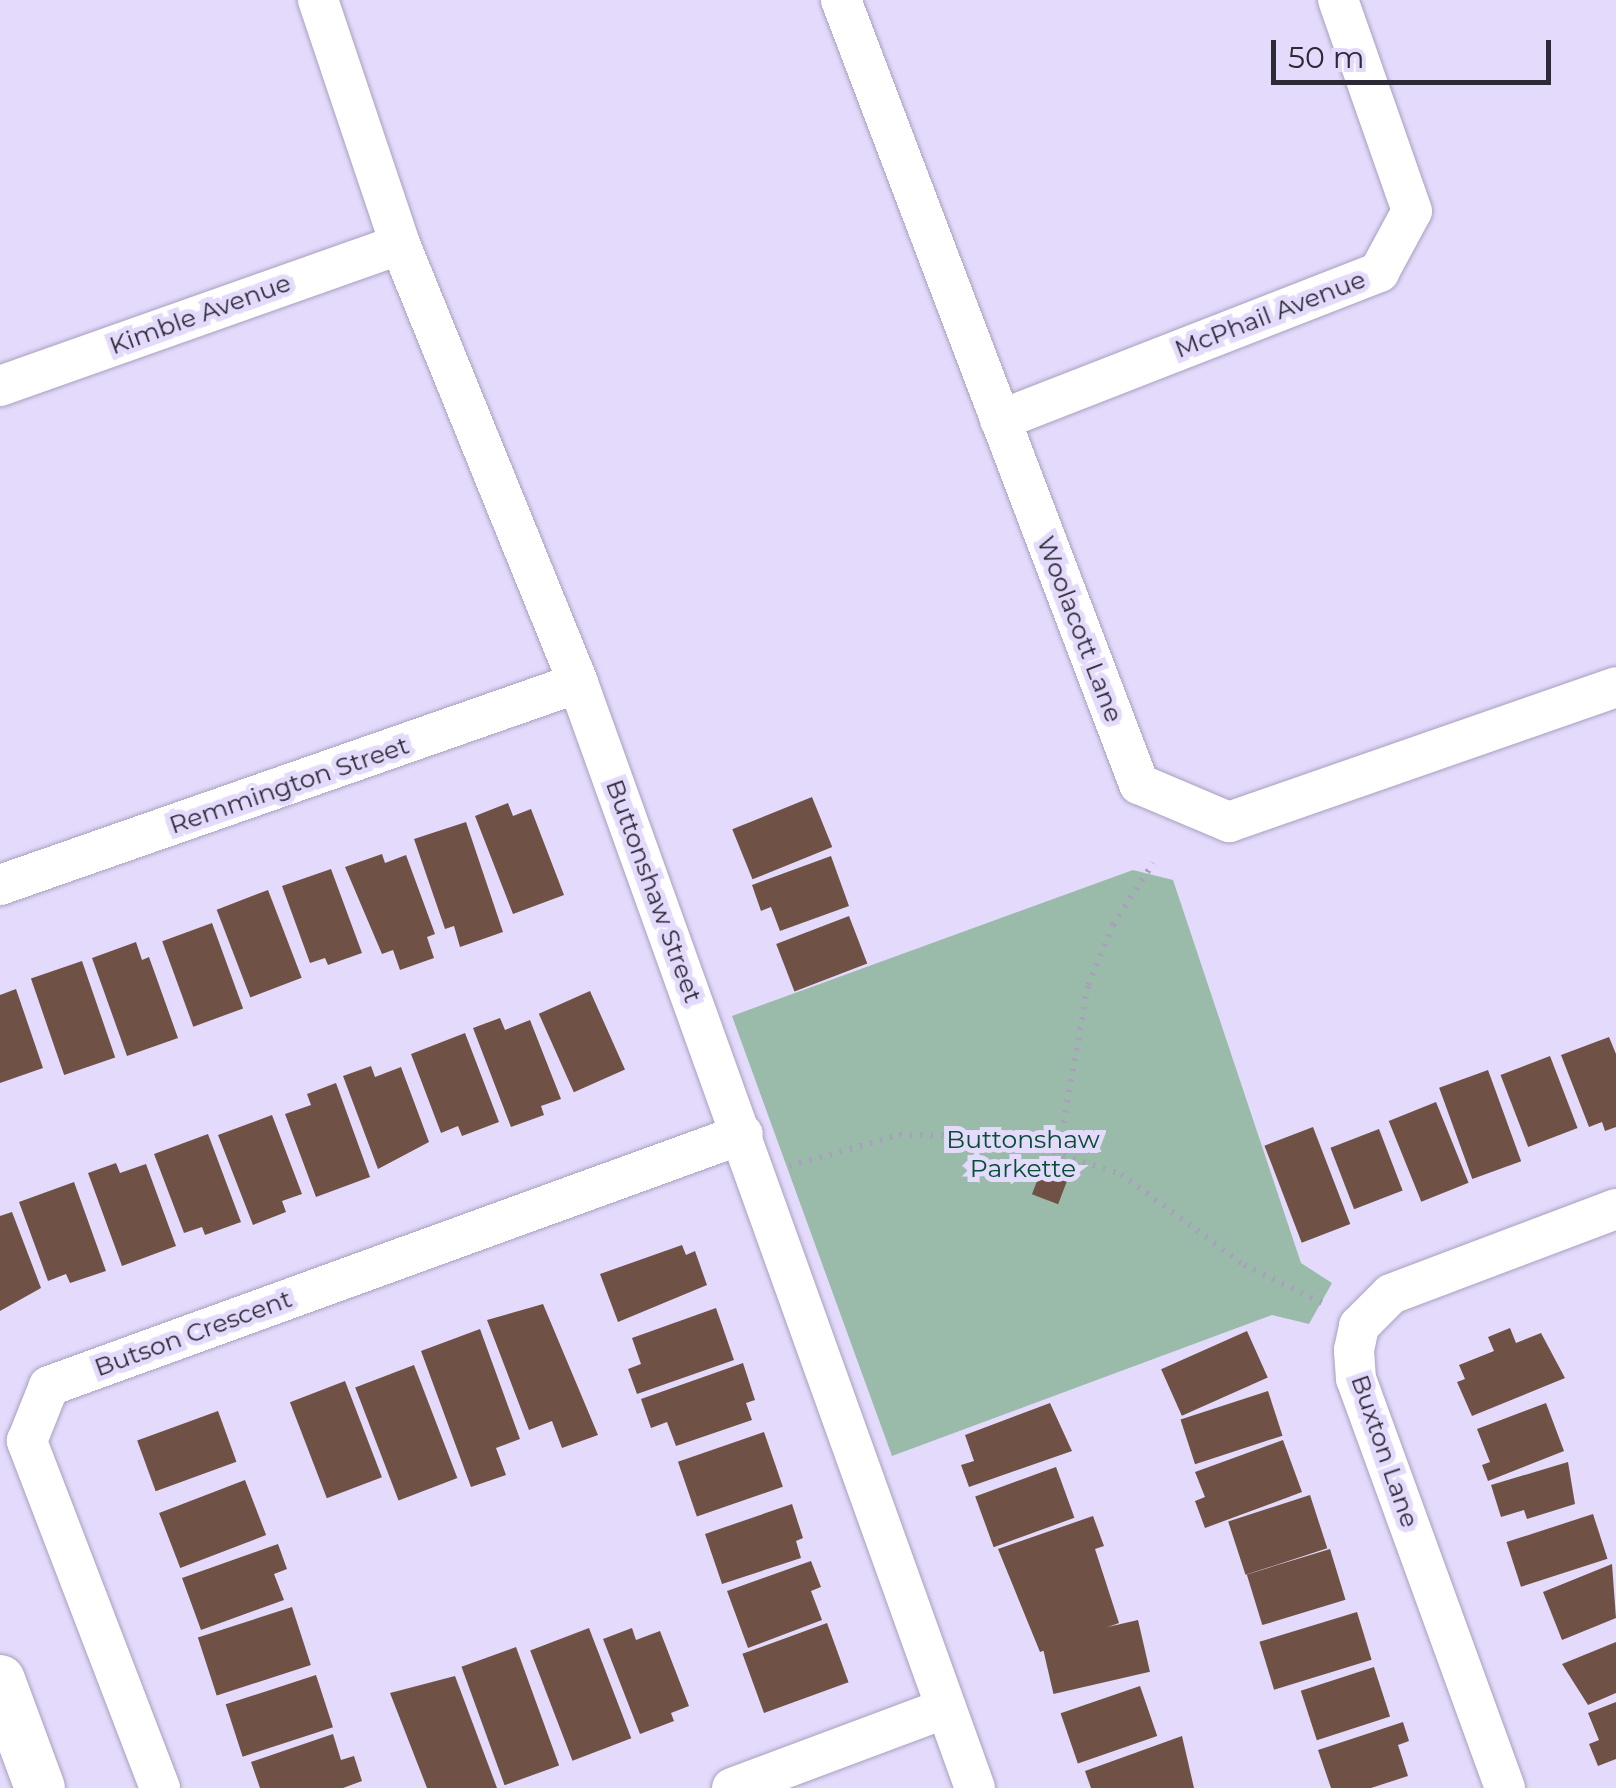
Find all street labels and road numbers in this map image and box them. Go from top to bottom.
street label: McPhail Avenue [1170,264,1370,364]
street label: Kimble Avenue [105,267,295,361]
street label: Woolacott Lane [1031,532,1129,726]
street label: Remmington Street [165,730,413,840]
street label: Buttonshaw Street [600,775,708,1007]
street label: Butson Crescent [90,1283,296,1383]
street label: Buxton Lane [1345,1371,1425,1531]

